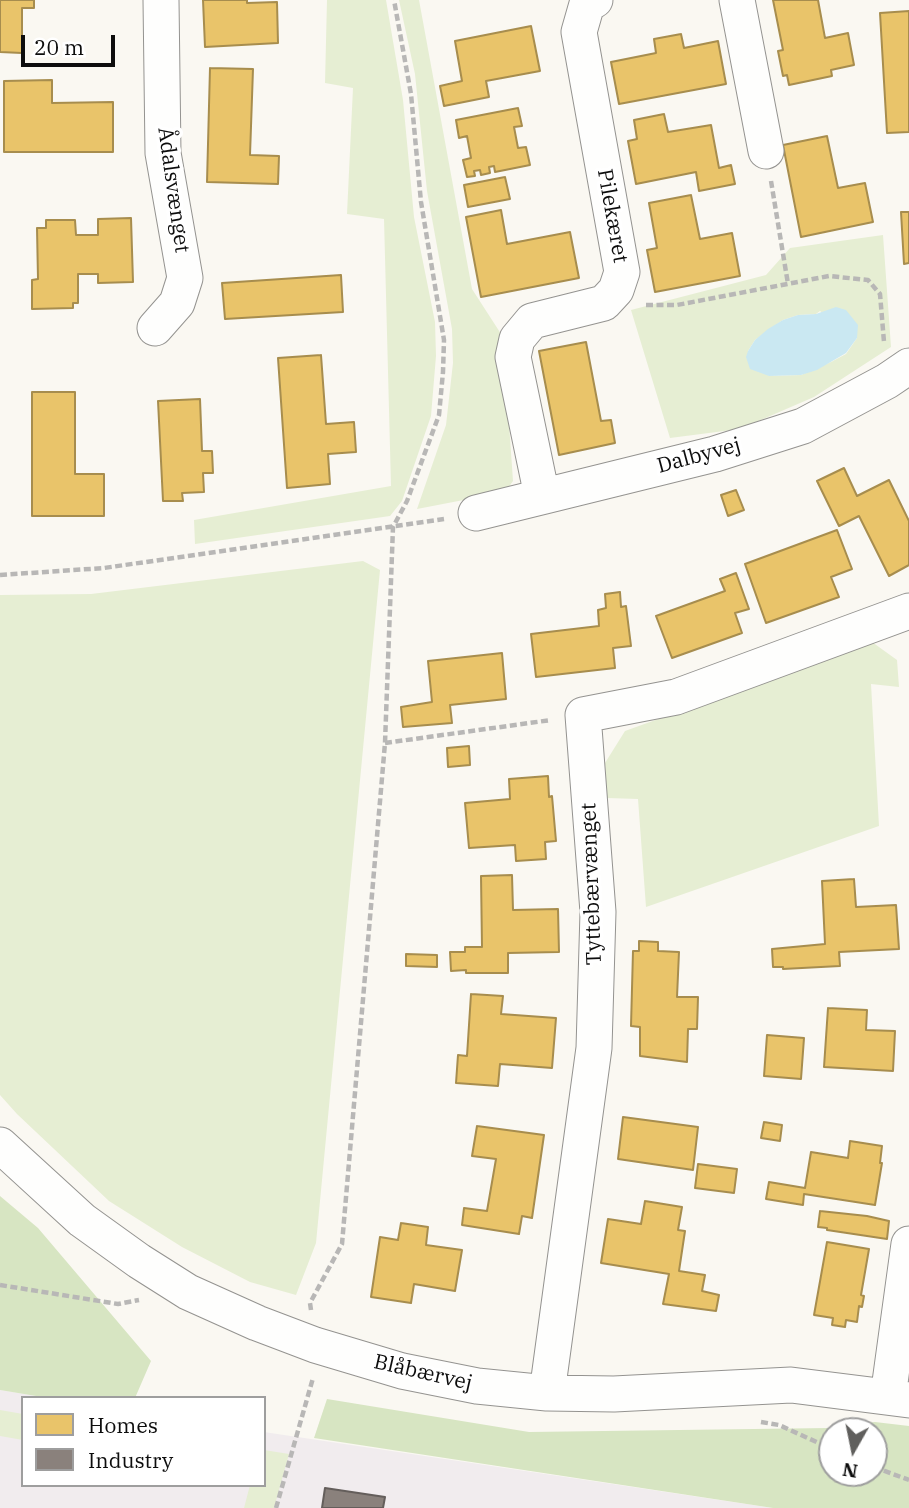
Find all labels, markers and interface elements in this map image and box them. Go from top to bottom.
scale bar [24,21,119,65]
text: 20 m [34,33,84,61]
street label: Ådalsvænget [152,126,194,254]
street label: Pilekæret [591,167,633,265]
street label: Dalbyvej [654,433,744,479]
street label: Tyttebærvænget [577,802,607,966]
street label: Blåbærvej [371,1349,475,1397]
legend [21,1396,266,1487]
text: Homes [88,1411,158,1439]
north arrow [818,1417,888,1487]
text: Industry [88,1446,173,1474]
text: N [841,1458,859,1484]

